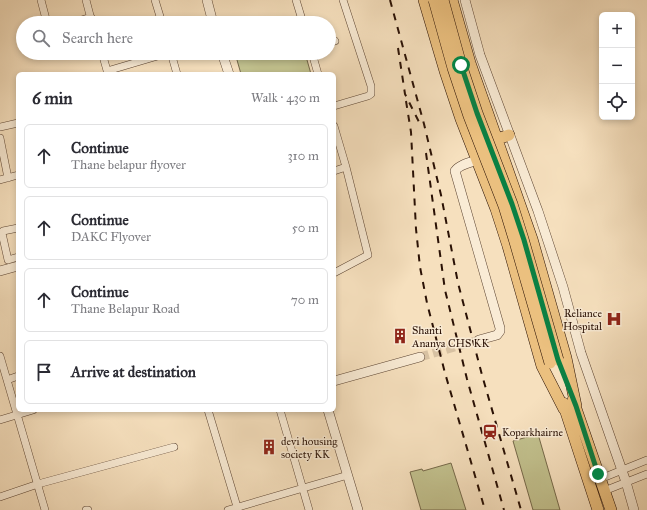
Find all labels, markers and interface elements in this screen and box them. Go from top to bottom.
map controls [599,12,635,120]
button: + [599,12,635,48]
search box [16,16,336,60]
icon: search [30,27,52,49]
text: Search here [62,29,133,47]
button: − [599,48,635,84]
route start [452,56,470,74]
button: locate [599,84,635,120]
text: 6 min [32,88,73,109]
text: Walk · 430 m [251,90,320,106]
text: Continue [71,139,129,157]
icon: ahead [33,145,55,167]
text: 310 m [287,148,319,164]
text: Thane belapur flyover [71,157,186,173]
text: Continue [71,211,129,229]
icon: ahead [33,217,55,239]
text: 50 m [292,220,319,236]
text: DAKC Flyover [71,229,151,245]
text: Continue [71,283,129,301]
icon: ahead [33,289,55,311]
text: 70 m [291,292,319,308]
text: Thane Belapur Road [71,301,180,317]
place label: Reliance Hospital [563,307,602,333]
hospital icon: Reliance Hospital [605,310,623,328]
place label: Shanti Ananya CHS KK [411,324,490,350]
building icon: Shanti Ananya CHS KK [391,327,409,345]
icon: arrive [33,361,55,383]
text: Arrive at destination [71,363,196,381]
station icon: Koparkhairne [481,423,499,441]
place label: Koparkhairne [502,426,563,439]
place label: devi housing society KK [281,435,338,461]
building icon: devi housing society KK [260,438,278,456]
route end [589,465,607,483]

